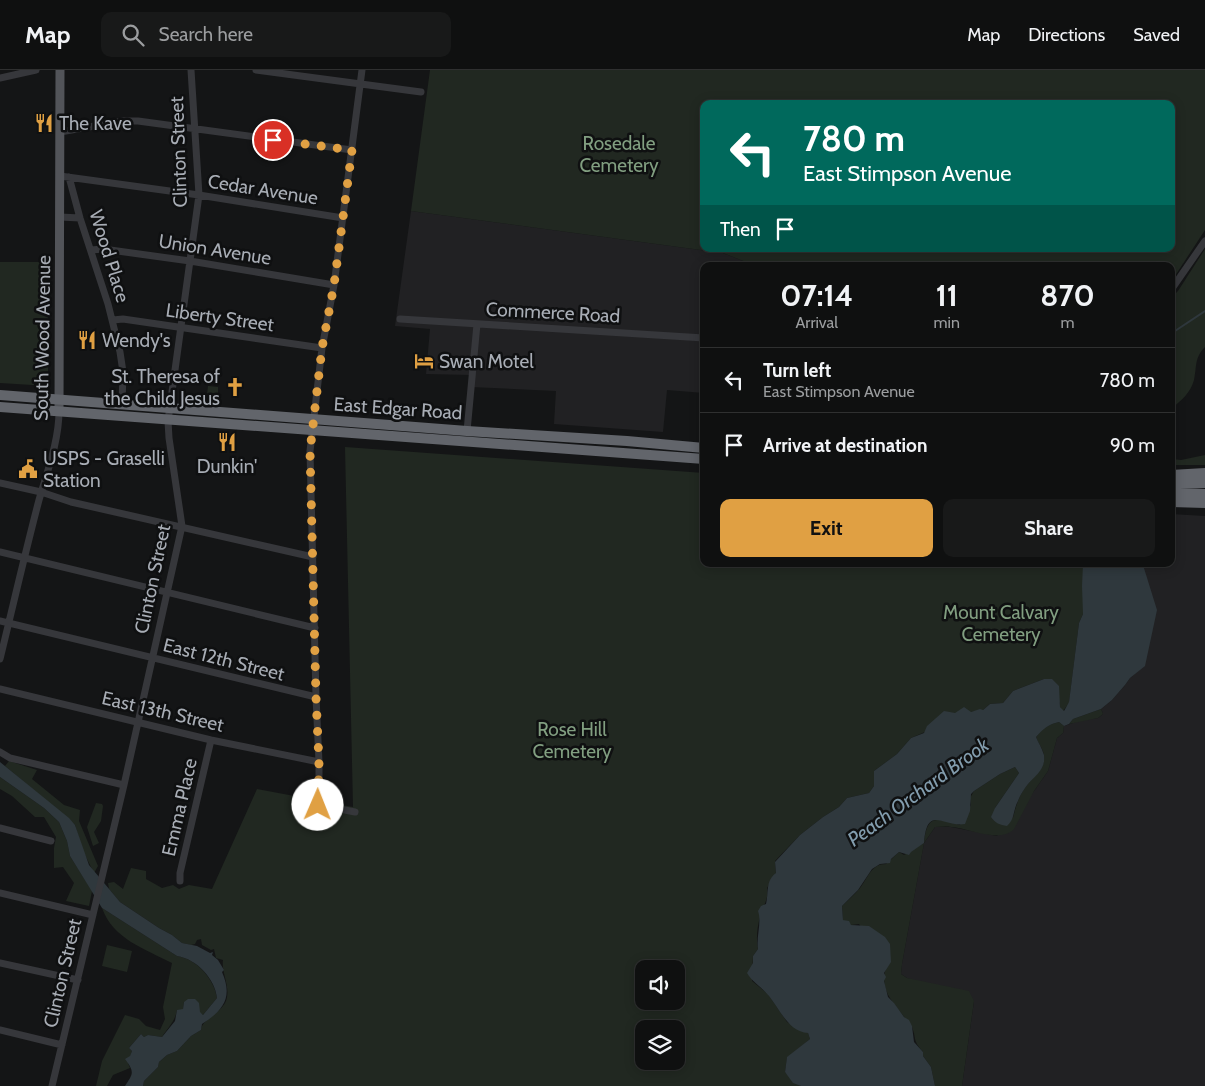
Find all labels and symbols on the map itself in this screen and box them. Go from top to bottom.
street label: Clinton Street [165,95,192,208]
restaurant icon: The Kave [33,112,55,134]
place label: The Kave [59,112,132,135]
pin [252,119,294,161]
park label: Rosedale Cemetery [579,132,659,177]
street label: Cedar Avenue [206,169,320,210]
street label: Wood Place [85,207,135,305]
street label: Union Avenue [157,229,273,270]
street label: South Wood Avenue [30,255,55,421]
street label: Commerce Road [485,297,621,328]
street label: Liberty Street [164,299,276,337]
restaurant icon: Wendy's [76,329,98,351]
place label: Wendy's [102,329,171,352]
hotel icon: Swan Motel [413,350,435,372]
place label: Swan Motel [439,350,534,373]
place label: St. Theresa of the Child Jesus [104,365,221,410]
church icon: St. Theresa of the Child Jesus [224,376,246,398]
street label: East Edgar Road [333,393,463,424]
restaurant icon: Dunkin' [216,431,238,453]
place label: USPS - Graselli Station [43,447,165,492]
place label: Dunkin' [197,455,257,478]
public building icon: USPS - Graselli Station [17,458,39,480]
street label: Clinton Street [130,522,175,636]
park label: Mount Calvary Cemetery [943,601,1059,646]
street label: East 12th Street [161,633,287,686]
street label: East 13th Street [100,686,227,737]
park label: Rose Hill Cemetery [532,718,612,763]
water label: Peach Orchard Brook [843,732,995,851]
street label: Emma Place [157,756,202,858]
position arrow [291,778,343,830]
street label: Clinton Street [39,916,86,1030]

